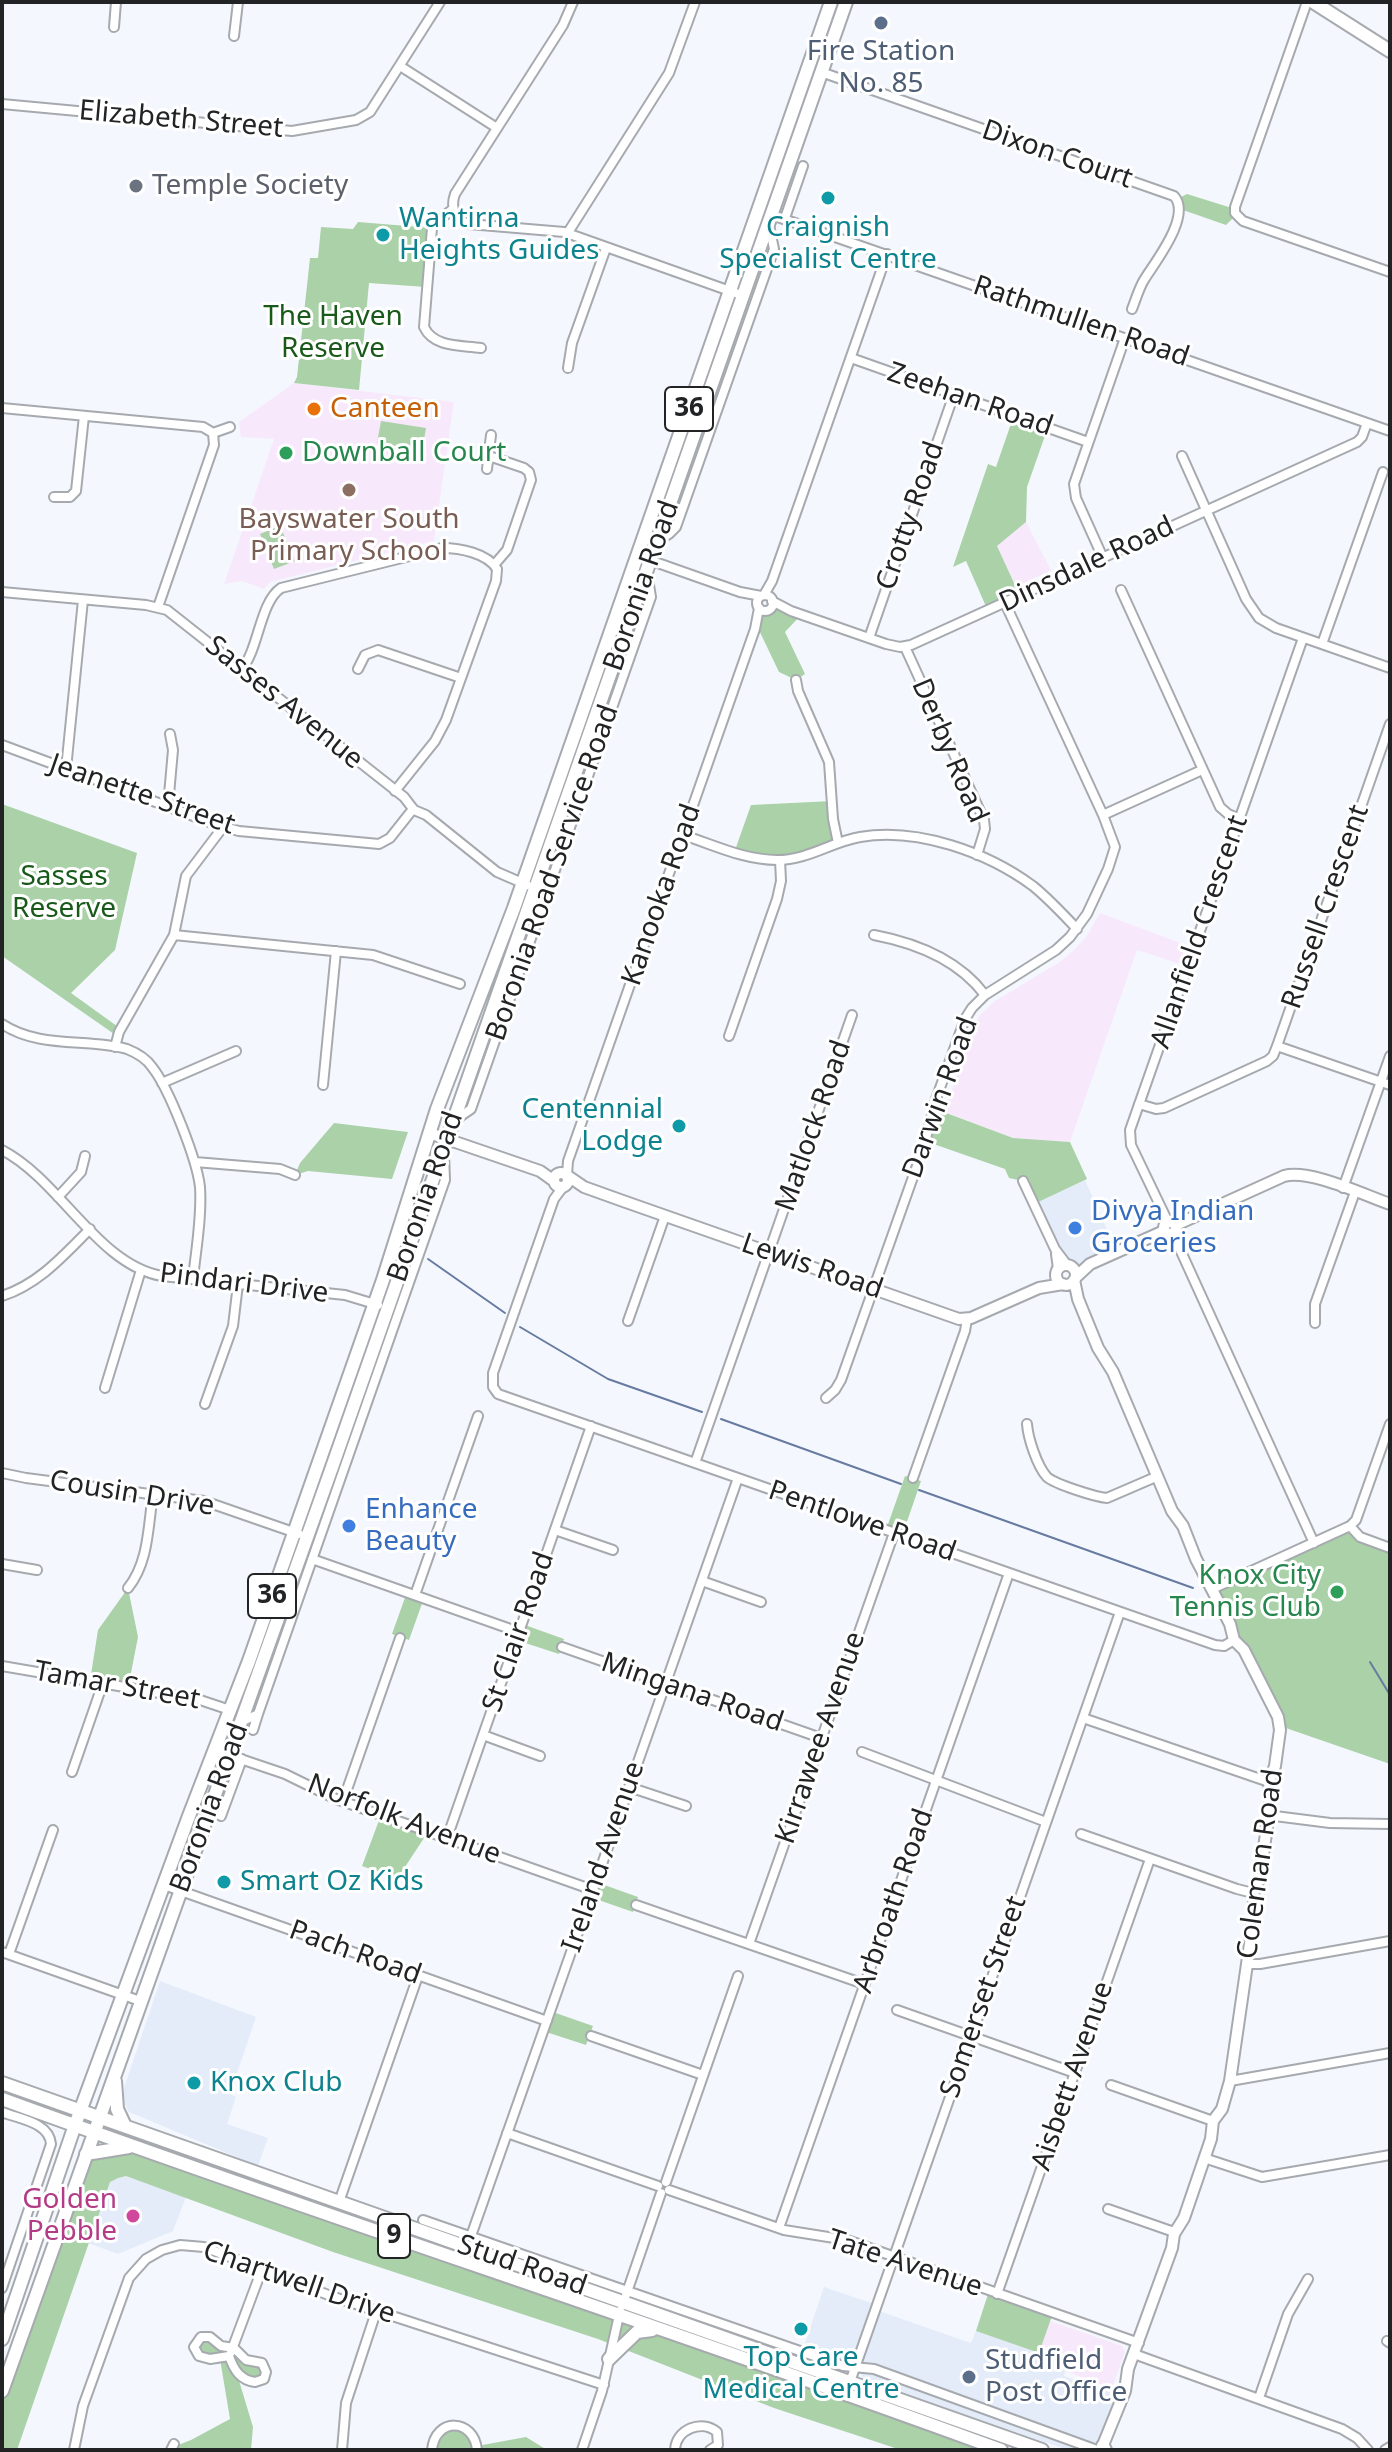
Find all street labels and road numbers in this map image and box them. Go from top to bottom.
street label: Elizabeth Street [78,94,284,146]
street label: Dixon Court [977,114,1137,196]
street label: Rathmullen Road [969,269,1193,375]
street label: Zeehan Road [883,356,1057,444]
road number: 36 [665,387,713,431]
street label: Crotty Road [870,437,952,595]
street label: Boronia Road [597,496,687,676]
street label: Dinsdale Road [994,510,1180,620]
street label: Sasses Avenue [199,629,369,777]
street label: Derby Road [904,674,994,828]
street label: Boronia Road Service Road [480,701,626,1045]
street label: Jeanette Street [45,748,239,842]
street label: Kanooka Road [615,800,709,990]
street label: Russell Crescent [1275,801,1377,1013]
street label: Allanfield Crescent [1144,811,1256,1053]
street label: Darwin Road [896,1013,986,1183]
street label: Matlock Road [769,1036,859,1216]
street label: Boronia Road [381,1107,471,1287]
street label: Lewis Road [737,1227,887,1307]
street label: Pindari Drive [158,1257,330,1311]
street label: Cousin Drive [47,1464,217,1524]
street label: Pentlowe Road [764,1474,960,1570]
street label: St Clair Road [476,1548,562,1716]
road number: 36 [248,1574,296,1618]
street label: Kirrawee Avenue [769,1628,873,1848]
street label: Mingana Road [597,1646,787,1740]
street label: Tamar Street [31,1655,203,1717]
street label: Boronia Road [164,1719,256,1897]
street label: Ireland Avenue [556,1757,652,1957]
street label: Coleman Road [1231,1767,1291,1961]
street label: Norfolk Avenue [303,1768,505,1872]
street label: Arbroath Road [847,1805,941,1997]
street label: Somerset Street [934,1892,1034,2102]
street label: Pach Road [284,1914,426,1992]
street label: Aisbett Avenue [1025,1977,1121,2175]
road number: 9 [378,2214,410,2258]
street label: Tate Avenue [823,2223,987,2305]
street label: Stud Road [453,2228,591,2304]
street label: Chartwell Drive [198,2234,400,2332]

